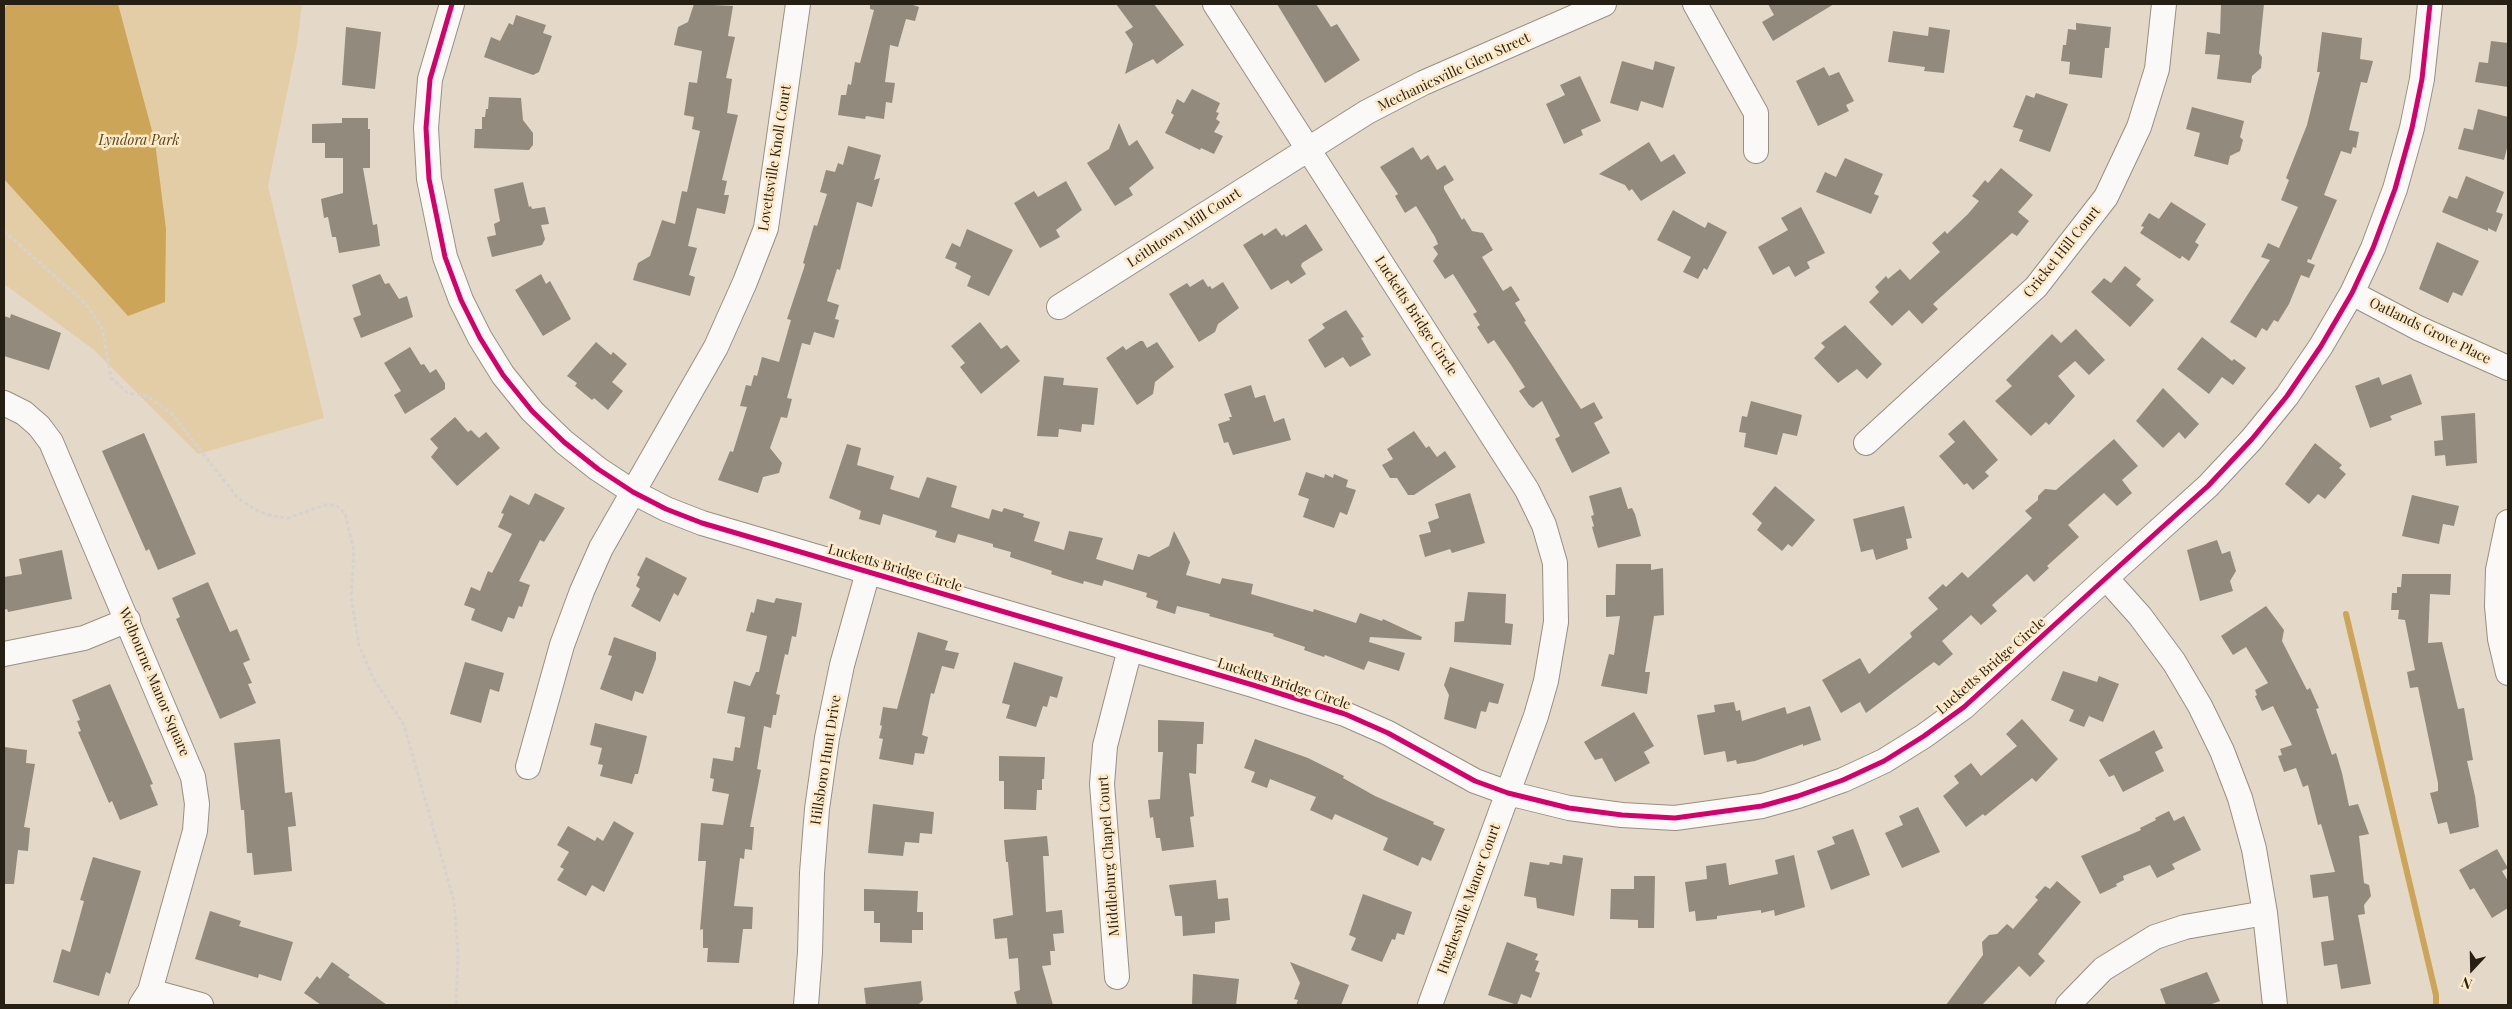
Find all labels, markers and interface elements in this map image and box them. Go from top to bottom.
street label: Mechanicsville Glen Street [1375,29,1533,115]
street label: Lovettsville Knoll Court [755,84,795,232]
park label: Lyndora Park [98,133,180,149]
street label: Leithtown Mill Court [1124,185,1244,271]
street label: Cricket Hill Court [2020,203,2104,301]
street label: Lucketts Bridge Circle [1371,253,1461,379]
street label: Oatlands Grove Place [2367,294,2493,368]
street label: Lucketts Bridge Circle [826,541,964,595]
street label: Welbourne Manor Square [115,605,193,759]
street label: Lucketts Bridge Circle [1933,614,2049,718]
street label: Lucketts Bridge Circle [1215,655,1353,713]
street label: Hillsboro Hunt Drive [807,694,845,826]
street label: Middleburg Chapel Court [1095,775,1123,937]
street label: Hughesville Manor Court [1434,822,1504,976]
north arrow [2447,944,2497,994]
text: N [2458,973,2475,994]

